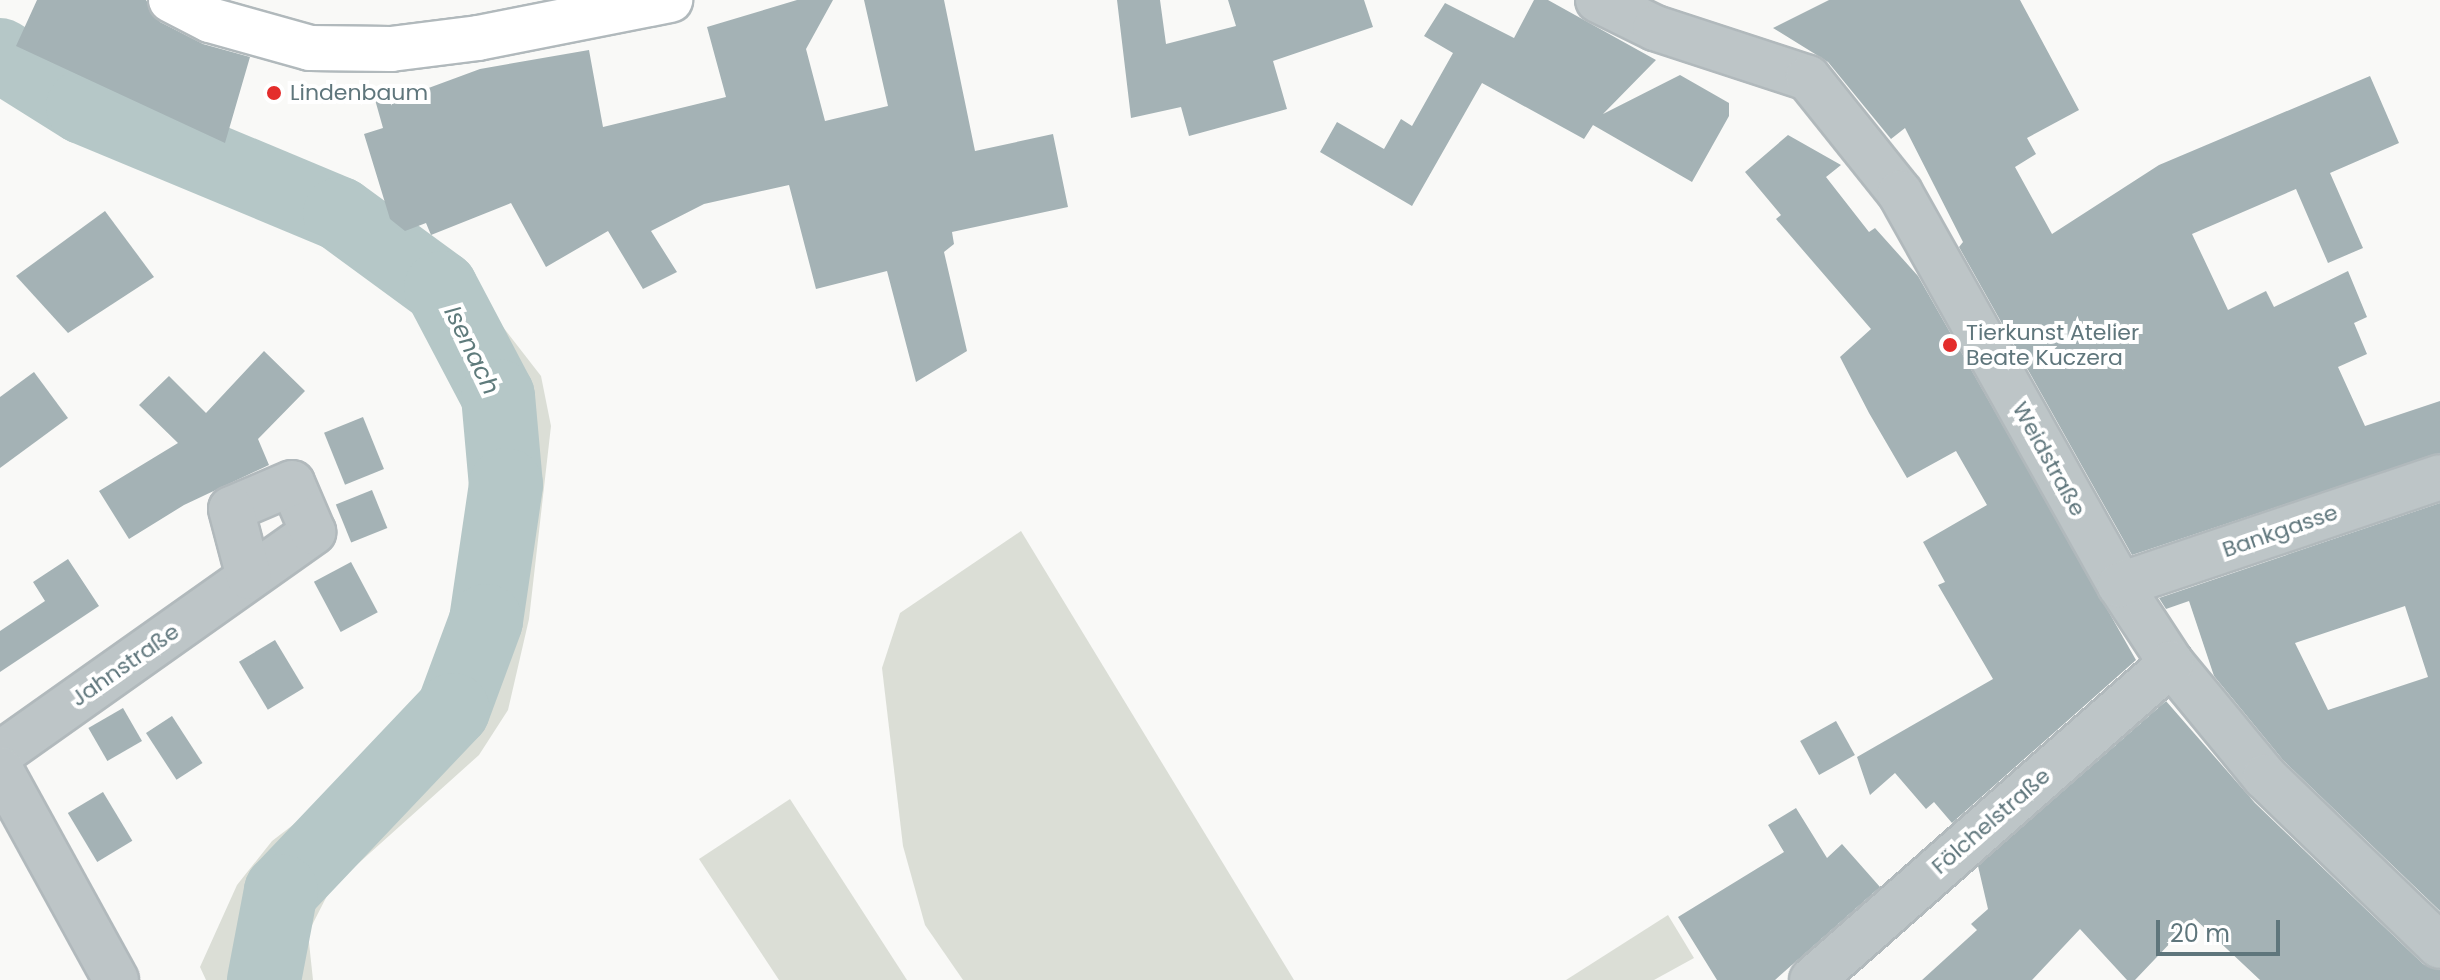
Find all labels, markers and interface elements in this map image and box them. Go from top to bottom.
place label: Lindenbaum [290,80,428,106]
marker: Lindenbaum [265,84,283,102]
water label: Isenach [438,301,506,399]
place label: Tierkunst Atelier Beate Kuczera [1966,319,2139,370]
marker: Tierkunst Atelier Beate Kuczera [1941,336,1959,354]
street label: Weidstraße [2007,397,2091,521]
street label: Bankgasse [2219,499,2341,563]
street label: Jahnstraße [66,618,184,712]
street label: Fölchelstraße [1926,762,2056,880]
scale bar [2160,904,2284,954]
text: 20 m [2170,917,2230,950]

